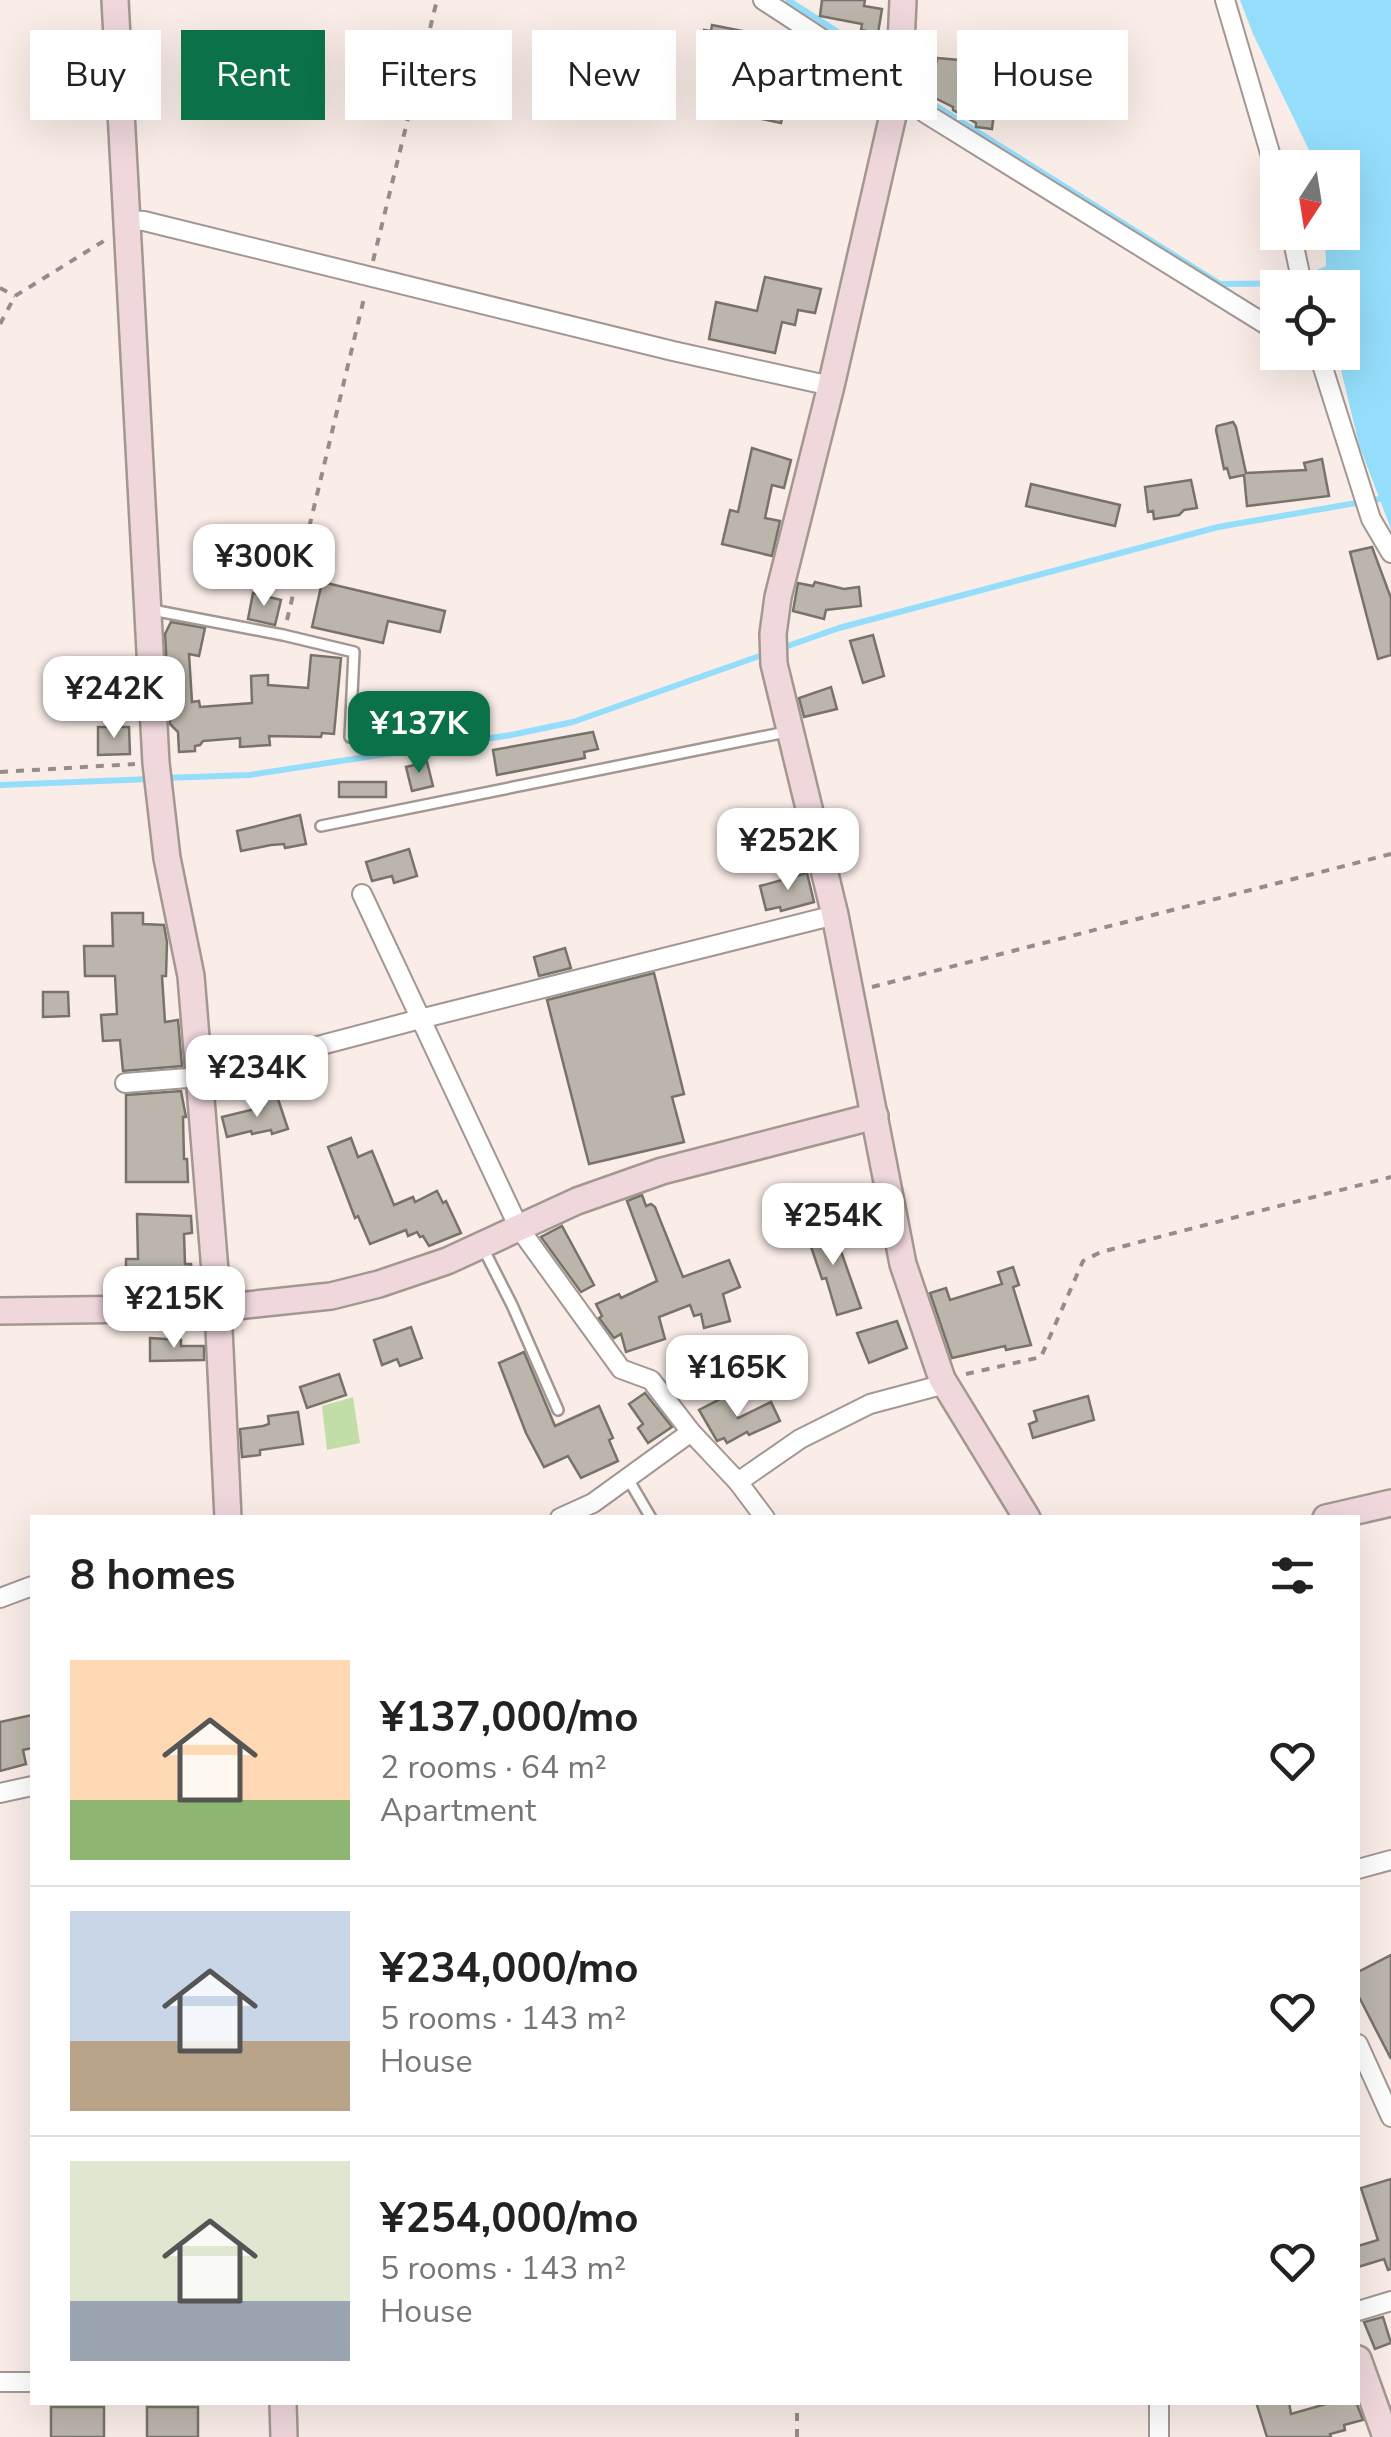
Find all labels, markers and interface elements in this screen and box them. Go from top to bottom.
chip: Buy [30,30,161,120]
chip: Rent [181,30,325,120]
chip: Filters [345,30,512,120]
chip: New [532,30,676,120]
chip: Apartment [696,30,937,120]
chip: House [957,30,1128,120]
north arrow [1260,150,1360,250]
map controls [1260,150,1360,370]
button: locate [1260,270,1360,370]
pin: ¥300K [194,524,334,609]
text: ¥300K [215,535,313,578]
pin: ¥242K [44,656,184,741]
text: ¥242K [65,667,163,710]
pin: ¥137K [349,691,489,776]
text: ¥137K [370,702,468,745]
pin: ¥252K [718,808,858,893]
text: ¥252K [739,819,837,862]
pin: ¥234K [187,1035,327,1120]
text: ¥234K [208,1046,306,1089]
pin: ¥254K [763,1183,903,1268]
text: ¥254K [784,1194,882,1237]
pin: ¥215K [104,1266,244,1351]
text: ¥215K [125,1277,223,1320]
pin: ¥165K [667,1335,807,1420]
text: ¥165K [688,1346,786,1389]
text: 8 homes [70,1547,235,1604]
icon: filters [1265,1548,1320,1603]
text: ¥137,000/mo [380,1689,638,1746]
icon: home [150,1700,270,1820]
icon: heart [1265,1733,1320,1788]
text: 2 rooms · 64 m² [380,1746,607,1789]
text: Apartment [380,1789,536,1832]
text: ¥234,000/mo [380,1940,638,1997]
icon: home [150,1951,270,2071]
icon: heart [1265,1984,1320,2039]
text: 5 rooms · 143 m² [380,1997,626,2040]
text: House [380,2040,473,2083]
text: ¥254,000/mo [380,2190,638,2247]
icon: home [150,2201,270,2321]
icon: heart [1265,2234,1320,2289]
text: 5 rooms · 143 m² [380,2247,626,2290]
text: House [380,2290,473,2333]

